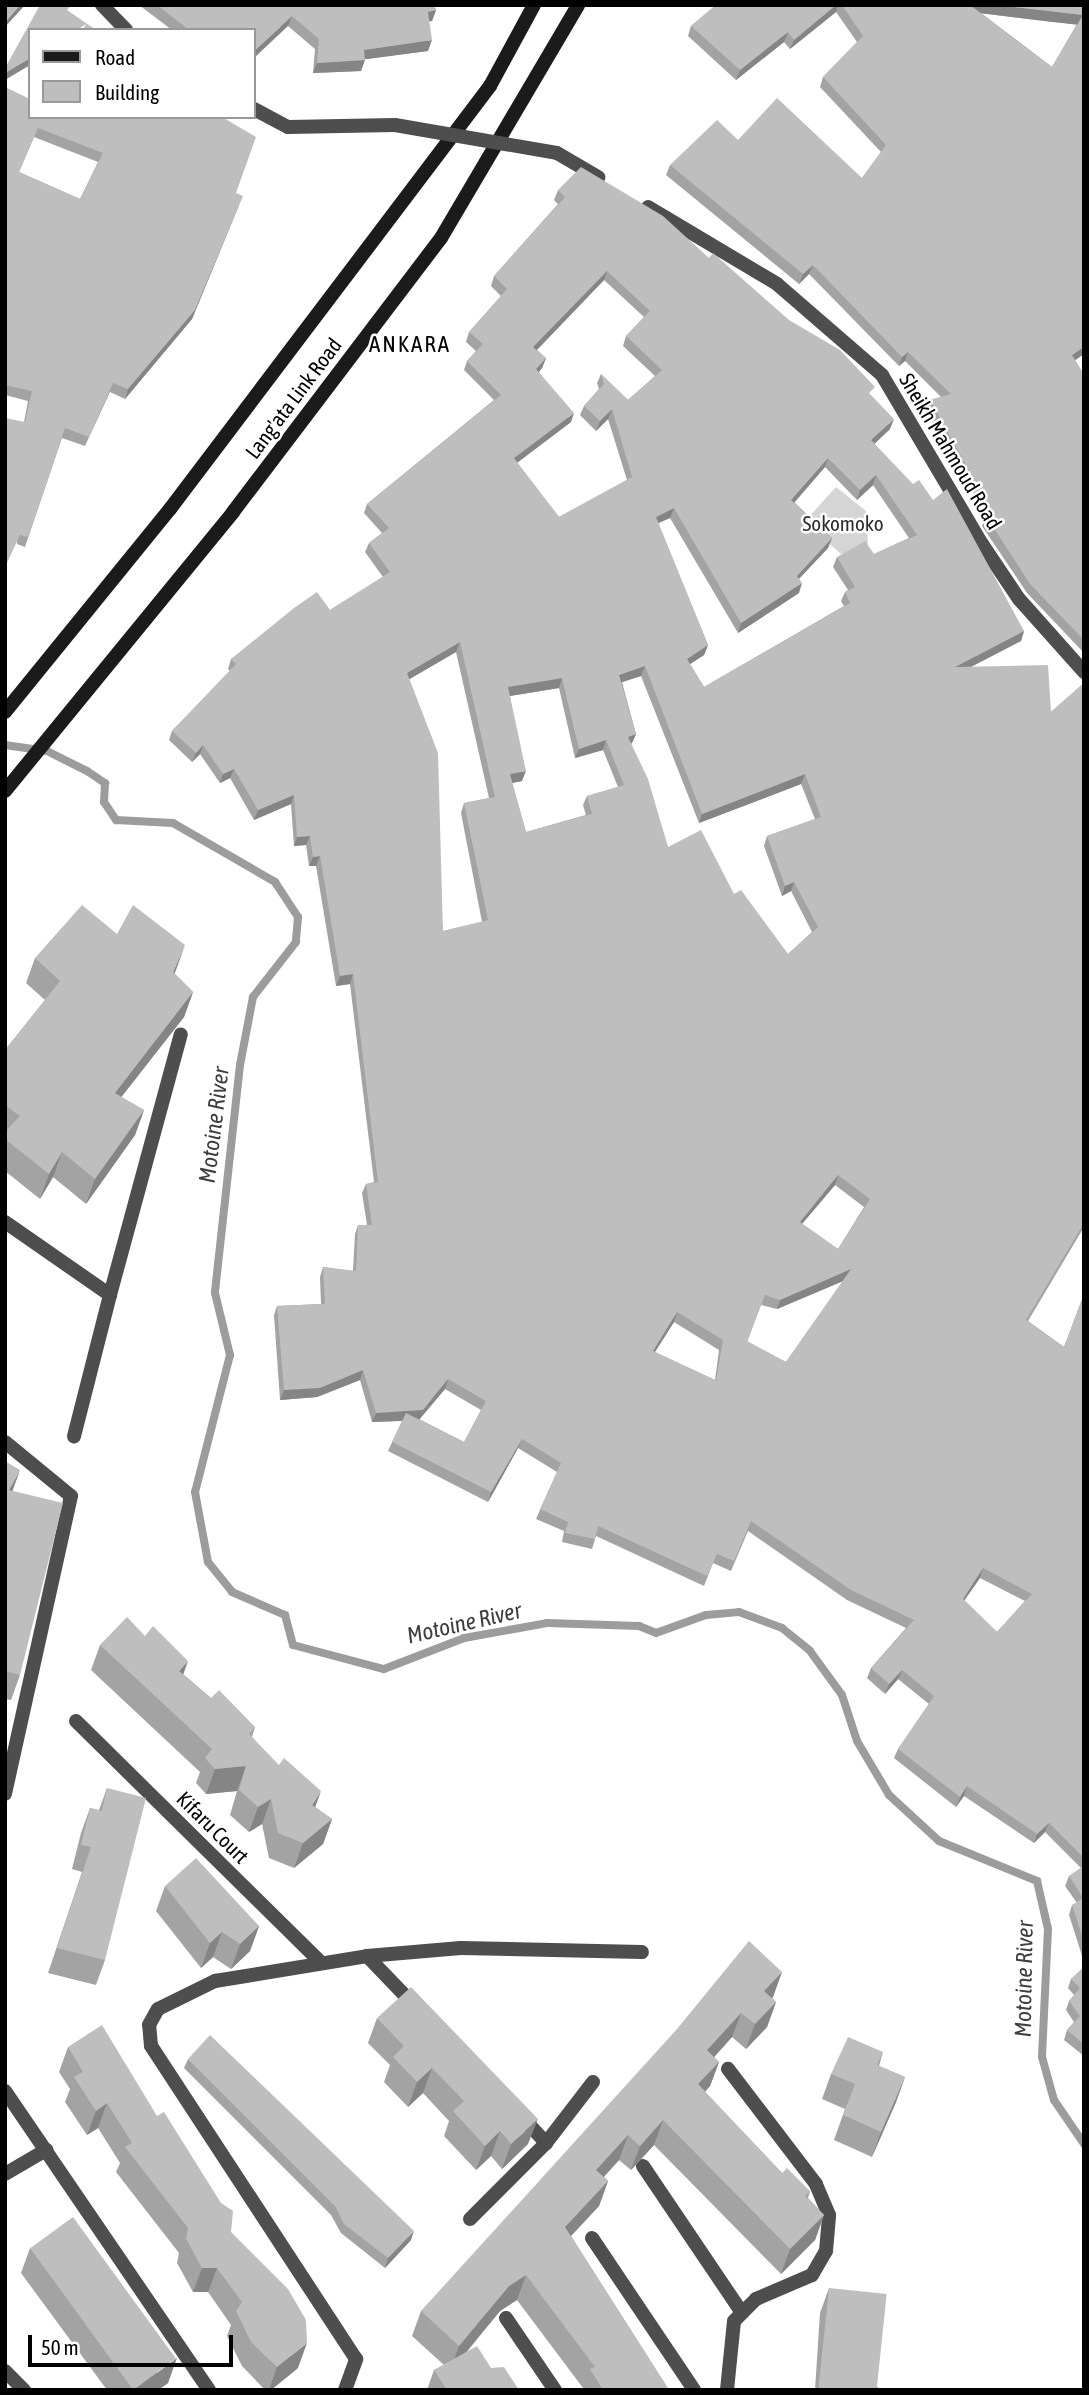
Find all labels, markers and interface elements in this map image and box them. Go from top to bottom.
legend [28,28,256,119]
text: Road [95,45,135,69]
text: Building [95,80,159,104]
district label: ANKARA [370,330,450,358]
street label: Lang'ata Link Road [240,333,346,463]
street label: Sheikh Mahmoud Road [894,368,1008,534]
park label: Sokomoko [802,510,884,536]
water label: Motoine River [193,1065,235,1185]
water label: Motoine River [404,1596,524,1650]
street label: Kifaru Court [172,1786,254,1868]
water label: Motoine River [1009,1920,1039,2038]
scale bar [32,2322,236,2366]
text: 50 m [41,2335,79,2359]

